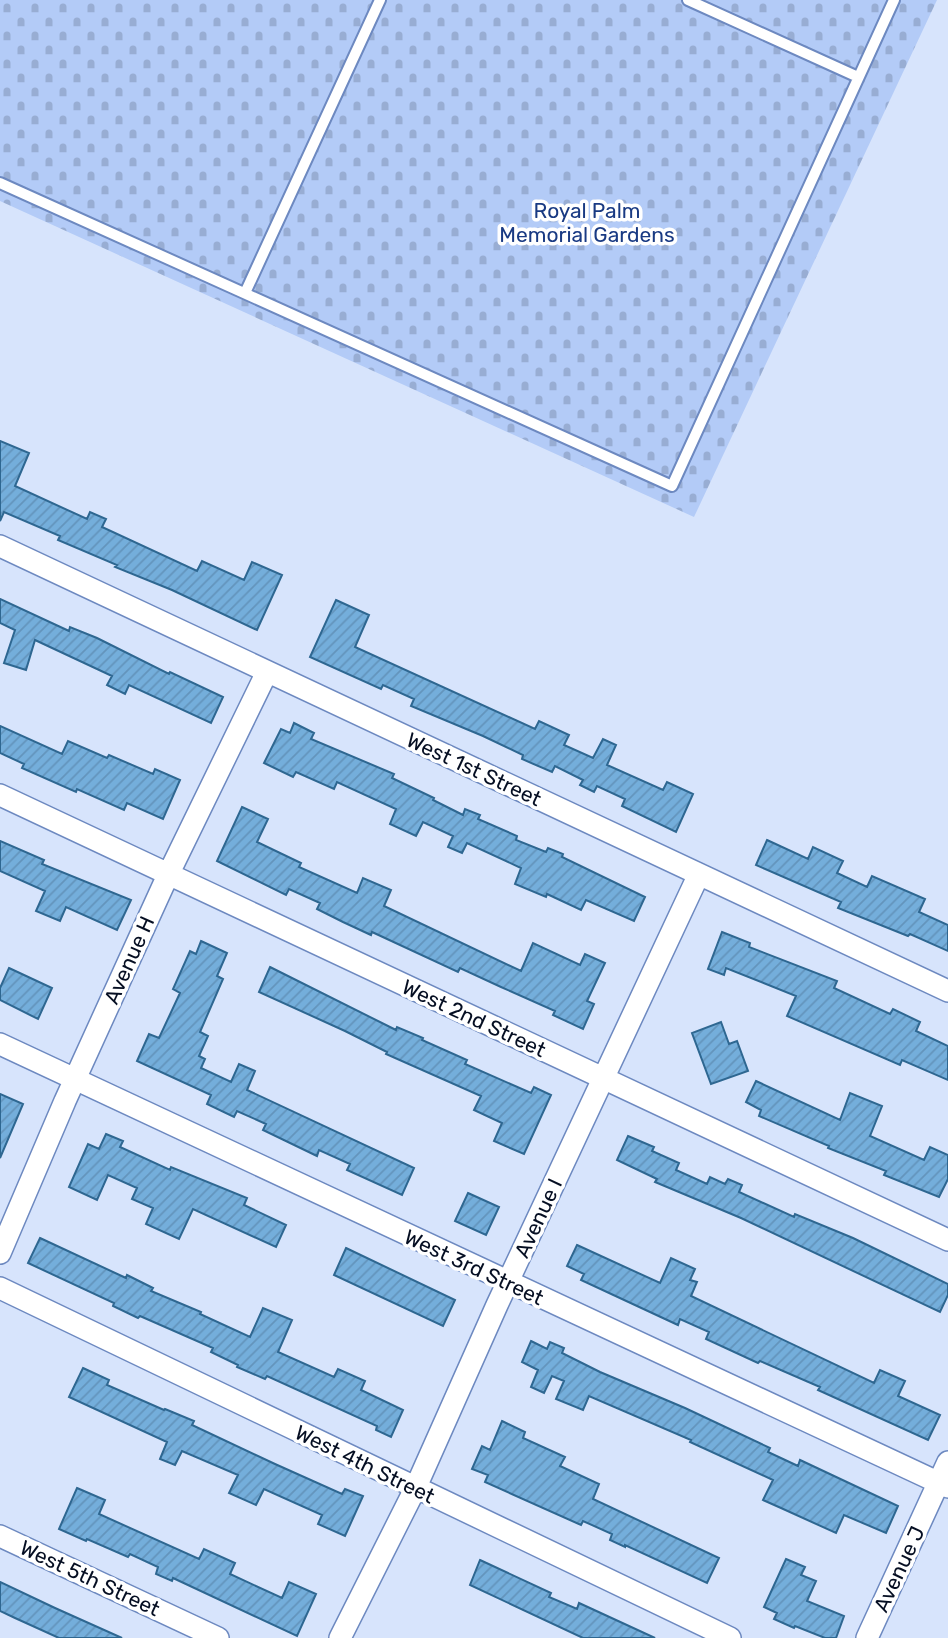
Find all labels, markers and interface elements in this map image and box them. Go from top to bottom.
park label: Royal Palm Memorial Gardens [499,198,675,247]
street label: West 1st Street [403,727,545,811]
street label: Avenue H [99,912,159,1008]
street label: West 2nd Street [398,974,550,1062]
street label: Avenue I [509,1174,567,1262]
street label: West 3rd Street [400,1224,548,1310]
street label: West 4th Street [291,1419,439,1509]
street label: Avenue J [868,1522,930,1616]
street label: West 5th Street [16,1535,164,1621]

